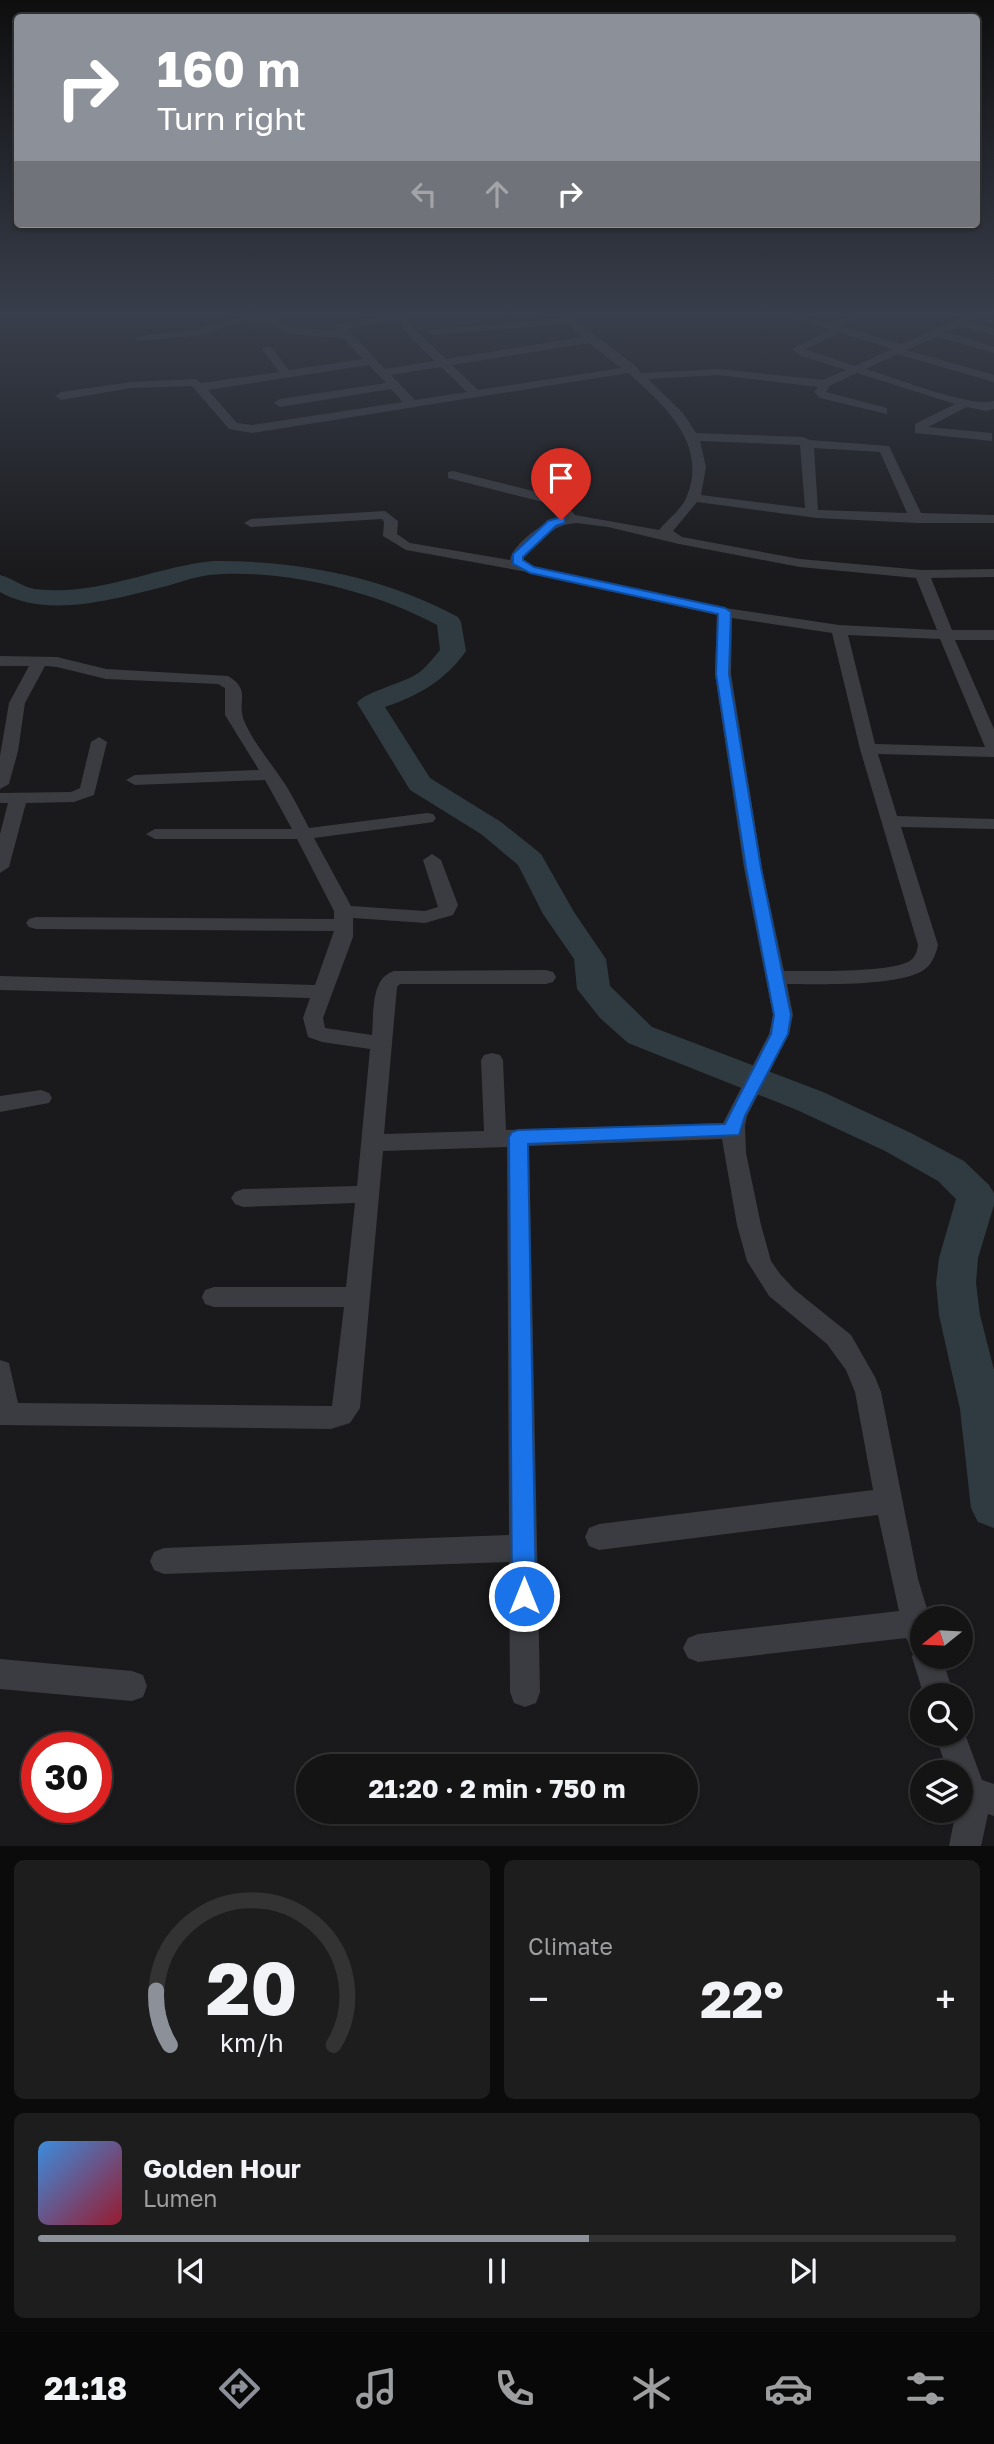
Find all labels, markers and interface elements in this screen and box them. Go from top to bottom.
text: 160 m [157,39,300,98]
icon: right [42,42,133,133]
text: Turn right [157,99,306,137]
icon: left [405,175,443,213]
icon: ahead [478,175,516,213]
icon: right [551,175,589,213]
pin [531,448,591,520]
icon: arrive [542,459,580,497]
position arrow [487,1559,561,1633]
north arrow [910,1606,973,1670]
map controls [910,1606,973,1823]
button: search [910,1683,973,1746]
speed limit sign: 30 [21,1732,112,1823]
button: layers [910,1760,973,1823]
text: 21:20 · 2 min · 750 m [368,1773,626,1804]
text: Climate [528,1932,613,1960]
text: 20 [206,1945,298,2032]
text: 22° [700,1967,784,2029]
text: − [528,1976,549,2021]
text: + [935,1976,956,2021]
text: km/h [220,2027,284,2058]
text: Golden Hour [143,2153,301,2184]
text: Lumen [143,2184,217,2212]
icon: previous [172,2252,210,2290]
icon: pause [478,2252,516,2290]
icon: next [784,2252,822,2290]
icon: directions [215,2364,264,2413]
icon: music [352,2364,401,2413]
icon: phone [490,2364,539,2413]
icon: climate [627,2364,676,2413]
icon: car [764,2364,813,2413]
icon: filters [901,2364,950,2413]
text: 21:18 [44,2369,127,2407]

